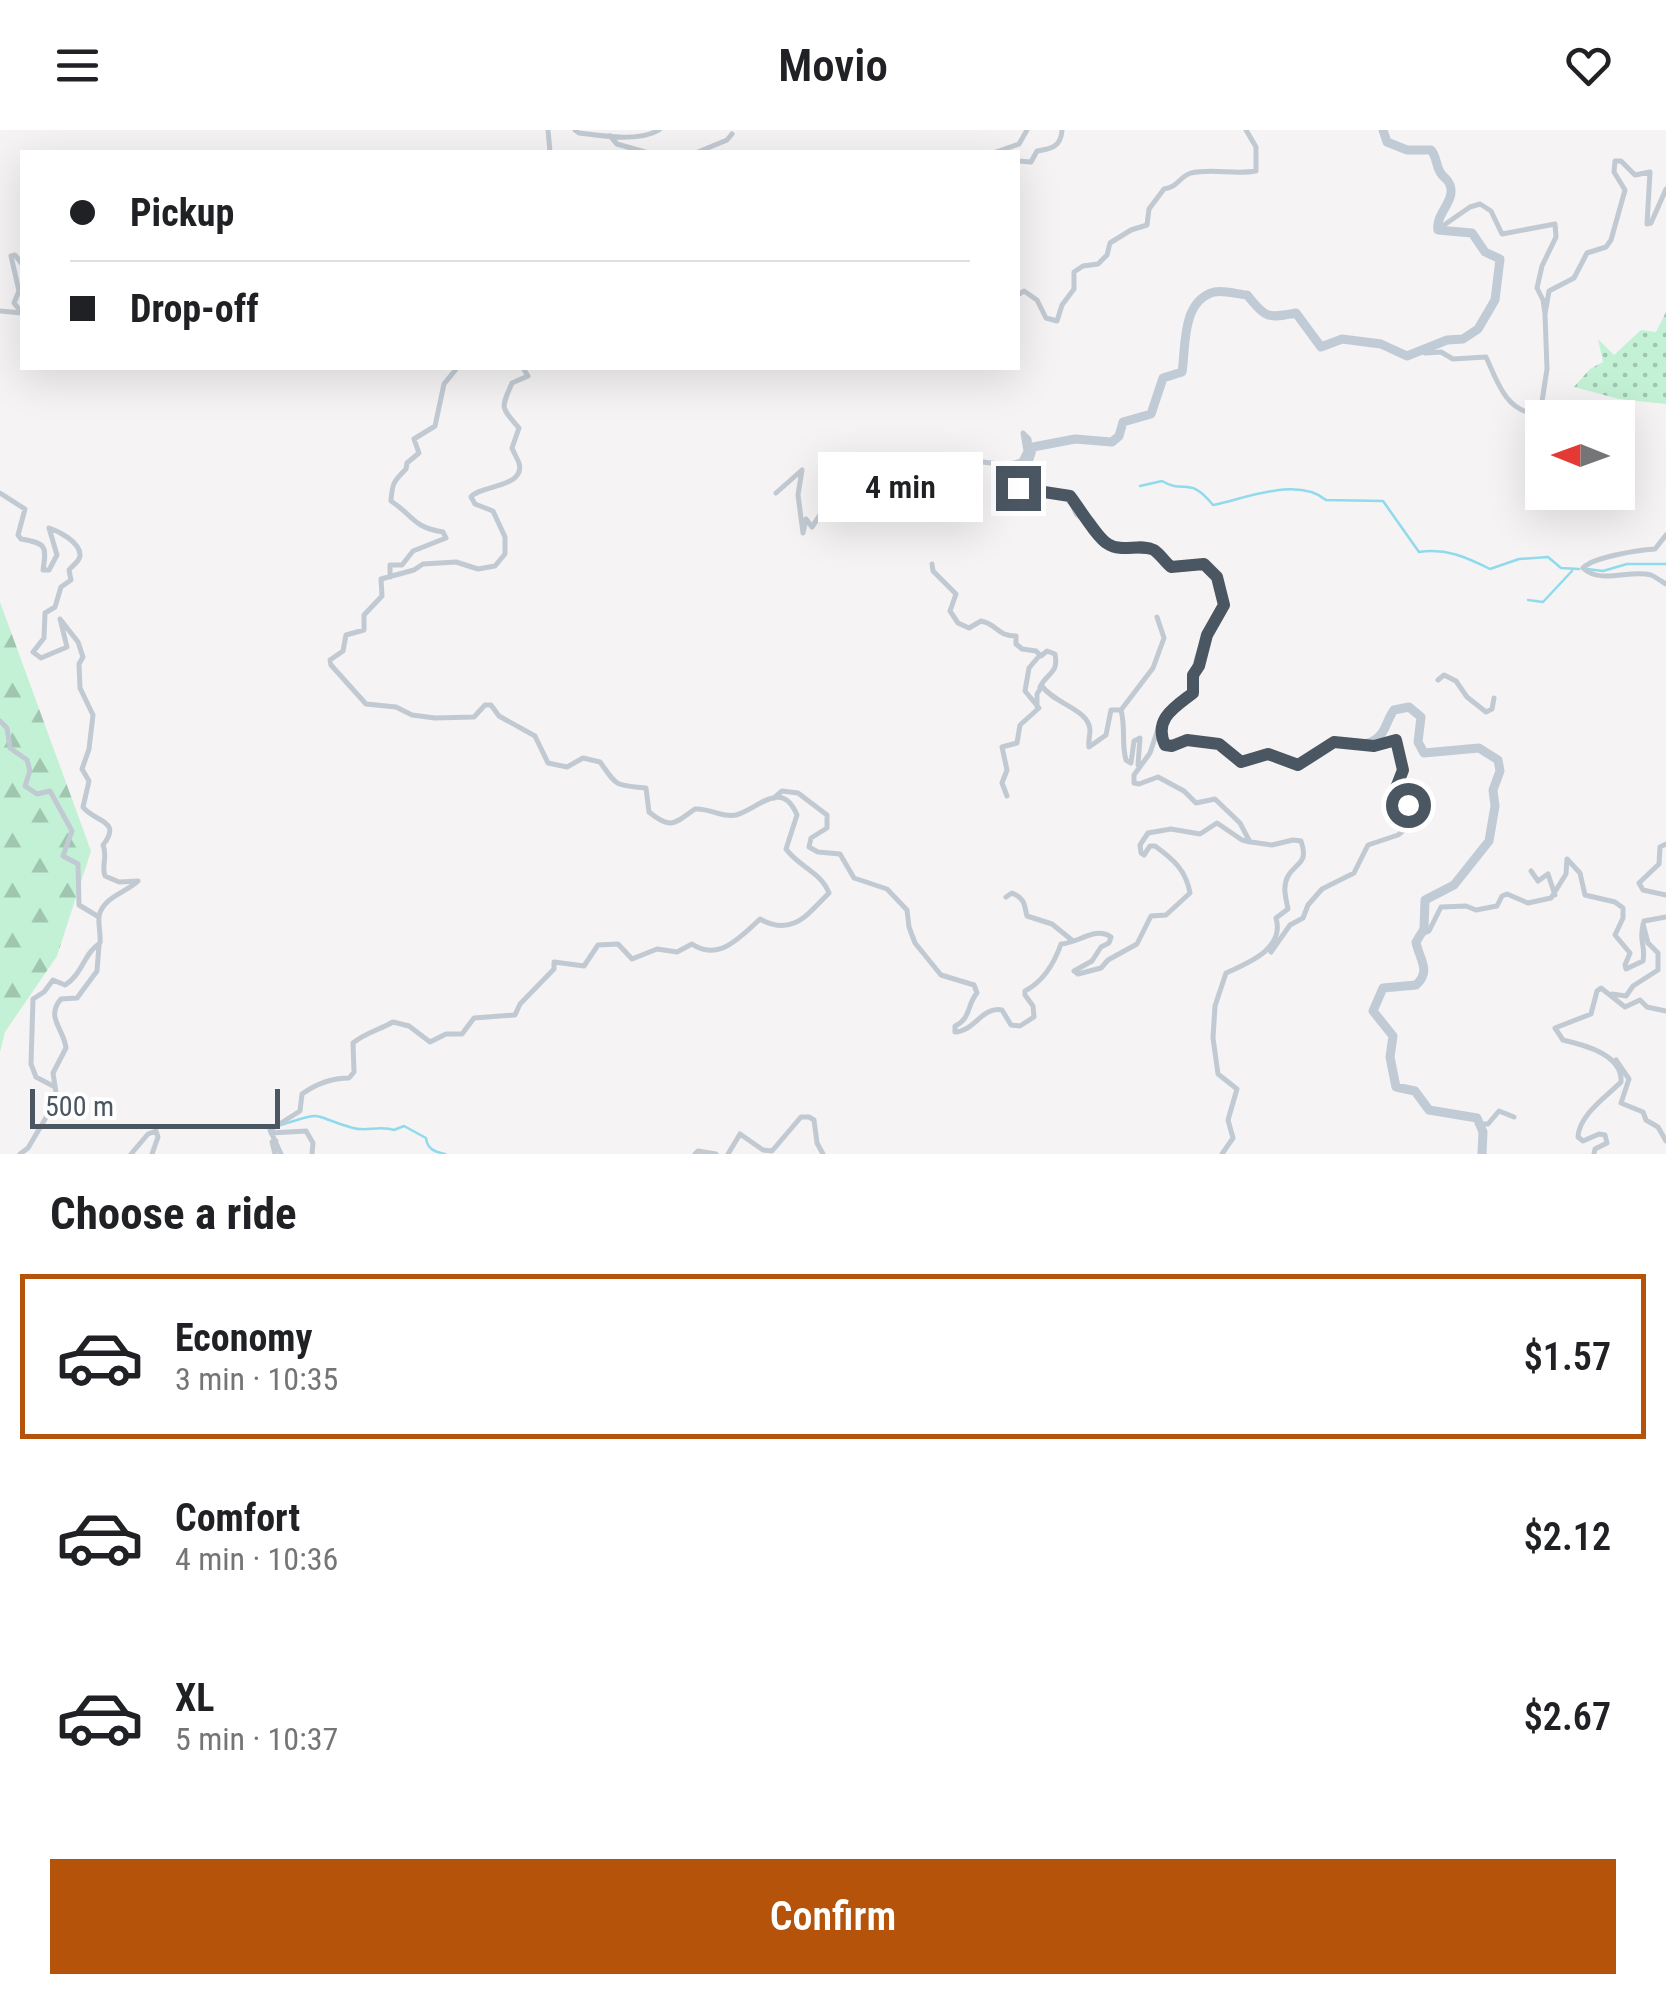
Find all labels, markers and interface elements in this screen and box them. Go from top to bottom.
icon: menu [50,38,105,93]
icon: heart [1561,38,1616,93]
text: Movio [778,39,888,92]
text: Pickup [130,191,234,235]
text: Drop-off [130,287,259,331]
north arrow [1525,400,1635,510]
map controls [1525,400,1635,510]
callout: 4 min [818,453,983,523]
route end [996,466,1041,511]
text: 4 min [865,468,936,506]
route start [1386,783,1431,828]
scale bar [30,1084,280,1128]
text: 500 m [45,1090,114,1123]
text: Choose a ride [50,1187,297,1240]
icon: car [55,1312,145,1402]
text: Economy [175,1316,312,1360]
text: $1.57 [1524,1335,1611,1379]
text: 3 min · 10:35 [175,1360,338,1398]
icon: car [55,1492,145,1582]
text: Comfort [175,1496,300,1540]
text: $2.12 [1524,1515,1611,1559]
text: 4 min · 10:36 [175,1540,338,1578]
icon: car [55,1672,145,1762]
text: XL [175,1676,214,1720]
text: $2.67 [1524,1695,1611,1739]
text: 5 min · 10:37 [175,1720,338,1758]
button: Confirm [50,1859,1616,1974]

